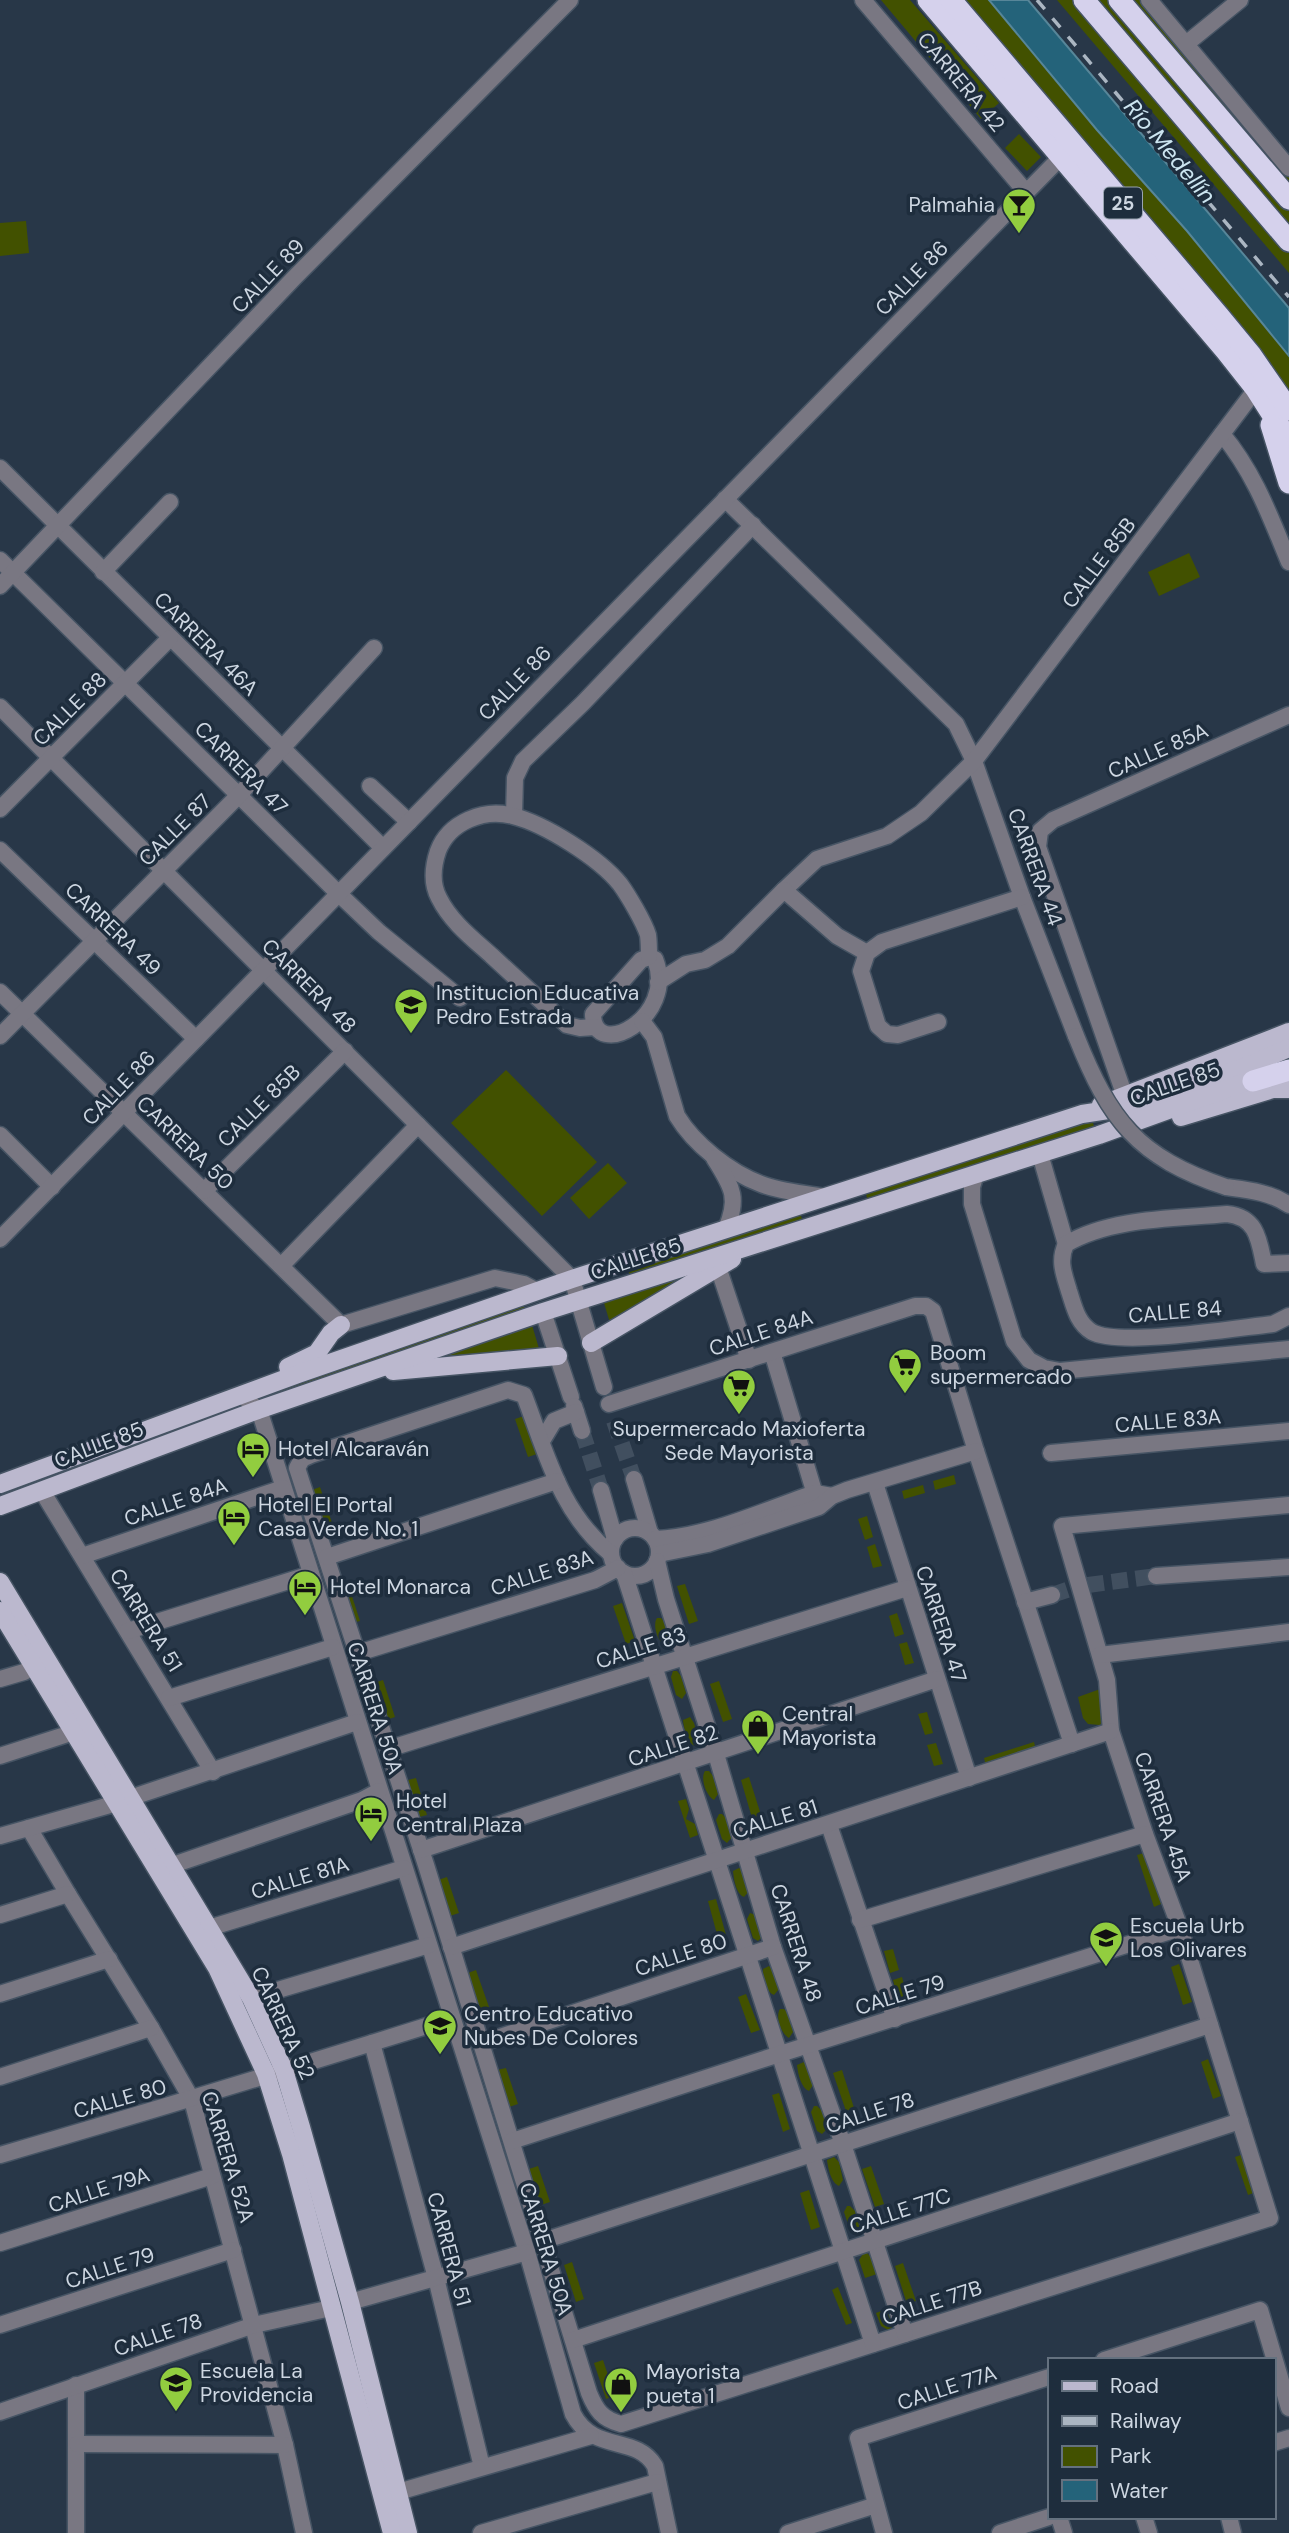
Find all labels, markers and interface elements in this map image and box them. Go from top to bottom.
street label: CARRERA 42 [911,26,1011,138]
water label: Río Medellín [1118,92,1222,210]
bar icon: Palmahia [1000,186,1038,235]
road number: 25 [1104,188,1142,218]
place label: Palmahia [909,191,995,219]
street label: CALLE 89 [225,233,311,319]
street label: CALLE 86 [869,234,955,322]
street label: CALLE 85B [1056,512,1142,614]
street label: CARRERA 46A [148,586,264,702]
street label: CALLE 86 [472,639,558,727]
street label: CALLE 88 [27,666,113,752]
street label: CARRERA 47 [188,715,294,821]
street label: CALLE 85A [1103,716,1213,786]
street label: CALLE 87 [133,788,217,872]
street label: CARRERA 44 [1001,804,1069,930]
street label: CARRERA 49 [59,876,167,982]
street label: CARRERA 48 [256,933,362,1039]
place label: Institucion Educativa Pedro Estrada [436,979,639,1031]
school or university icon: Institucion Educativa Pedro Estrada [392,986,430,1035]
street label: CALLE 86 [76,1044,162,1132]
street label: CALLE 85 [1126,1055,1224,1113]
street label: CALLE 85B [211,1058,307,1154]
street label: CARRERA 50 [130,1090,240,1196]
street label: CALLE 85 [587,1231,685,1287]
street label: CALLE 84 [1127,1294,1223,1330]
street label: CALLE 84A [705,1303,817,1363]
place label: Boom supermercado [930,1339,1073,1391]
supermarket icon: Boom supermercado [886,1346,924,1395]
supermarket icon: Supermercado Maxioferta Sede Mayorista [720,1367,758,1416]
street label: CALLE 83A [1114,1402,1222,1440]
street label: CALLE 85 [50,1415,148,1475]
place label: Supermercado Maxioferta Sede Mayorista [613,1415,865,1467]
hotel icon: Hotel Alcaraván [234,1430,272,1479]
place label: Hotel Alcaraván [278,1435,429,1463]
street label: CALLE 84A [121,1471,232,1533]
place label: Hotel El Portal Casa Verde No. 1 [258,1491,418,1543]
hotel icon: Hotel El Portal Casa Verde No. 1 [215,1498,253,1547]
street label: CALLE 83A [487,1543,597,1603]
street label: CARRERA 47 [909,1562,973,1686]
street label: CARRERA 51 [103,1563,189,1677]
hotel icon: Hotel Monarca [286,1568,324,1617]
place label: Hotel Monarca [330,1573,471,1601]
street label: CALLE 83 [592,1620,690,1676]
street label: CARRERA 50A [340,1638,410,1778]
place label: Central Mayorista [782,1700,876,1752]
shop icon: Central Mayorista [739,1707,777,1756]
street label: CALLE 82 [625,1718,721,1774]
street label: CARRERA 45A [1128,1748,1198,1886]
place label: Hotel Central Plaza [396,1787,522,1839]
street label: CALLE 81 [729,1793,821,1845]
hotel icon: Hotel Central Plaza [352,1794,390,1843]
street label: CALLE 81A [248,1850,352,1906]
street label: CARRERA 48 [764,1880,828,2006]
place label: Escuela Urb Los Olivares [1130,1912,1247,1964]
school or university icon: Escuela Urb Los Olivares [1087,1919,1125,1968]
street label: CALLE 80 [631,1927,731,1983]
street label: CARRERA 52 [245,1962,321,2084]
street label: CALLE 79 [852,1968,948,2022]
place label: Centro Educativo Nubes De Colores [464,2000,638,2052]
school or university icon: Centro Educativo Nubes De Colores [421,2007,459,2056]
street label: CALLE 80 [70,2072,170,2126]
street label: CALLE 78 [822,2085,918,2141]
street label: CARRERA 52A [195,2088,261,2226]
street label: CALLE 79A [45,2160,153,2220]
street label: CARRERA 50A [512,2179,580,2319]
street label: CALLE 77C [846,2181,954,2241]
street label: CARRERA 51 [420,2189,478,2309]
street label: CALLE 79 [62,2240,158,2296]
street label: CALLE 77B [879,2274,985,2332]
street label: CALLE 78 [110,2307,206,2363]
place label: Escuela La Providencia [200,2357,313,2409]
place label: Mayorista pueta 1 [646,2358,740,2410]
legend [1048,2358,1275,2519]
street label: CALLE 77A [894,2359,1000,2417]
school or university icon: Escuela La Providencia [157,2364,195,2413]
shop icon: Mayorista pueta 1 [602,2365,640,2414]
text: Road [1110,2372,1159,2400]
text: Railway [1110,2407,1182,2435]
text: Park [1110,2442,1152,2470]
text: Water [1110,2477,1168,2505]

